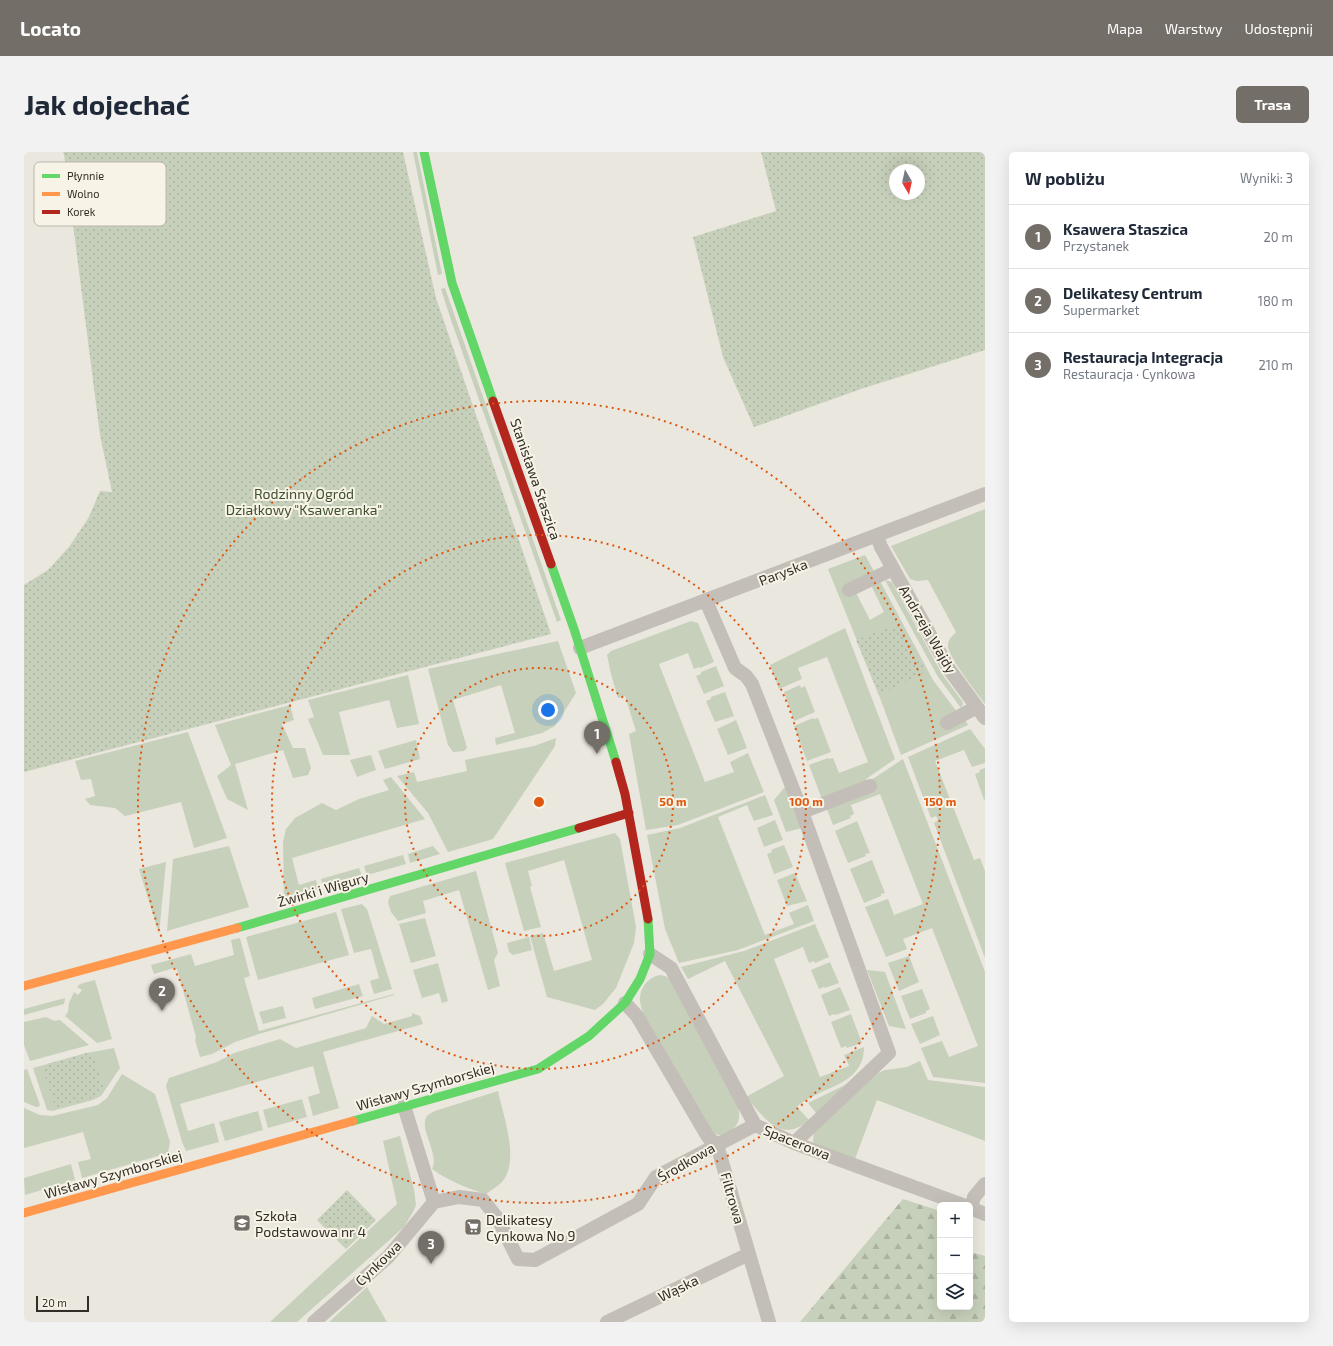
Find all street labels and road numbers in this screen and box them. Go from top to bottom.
street label: Stanisława Staszica [507,416,565,542]
street label: Paryska [756,555,810,589]
street label: Andrzeja Wajdy [896,582,960,677]
street label: Żwirki i Wigury [275,868,371,910]
street label: Wisławy Szymborskiej [354,1058,496,1114]
street label: Spacerowa [761,1121,833,1163]
street label: Środkowa [654,1139,718,1185]
street label: Wisławy Szymborskiej [42,1146,184,1202]
street label: Filtrowa [718,1170,748,1226]
street label: Cynkowa [351,1237,405,1289]
street label: Wąska [655,1271,701,1305]

